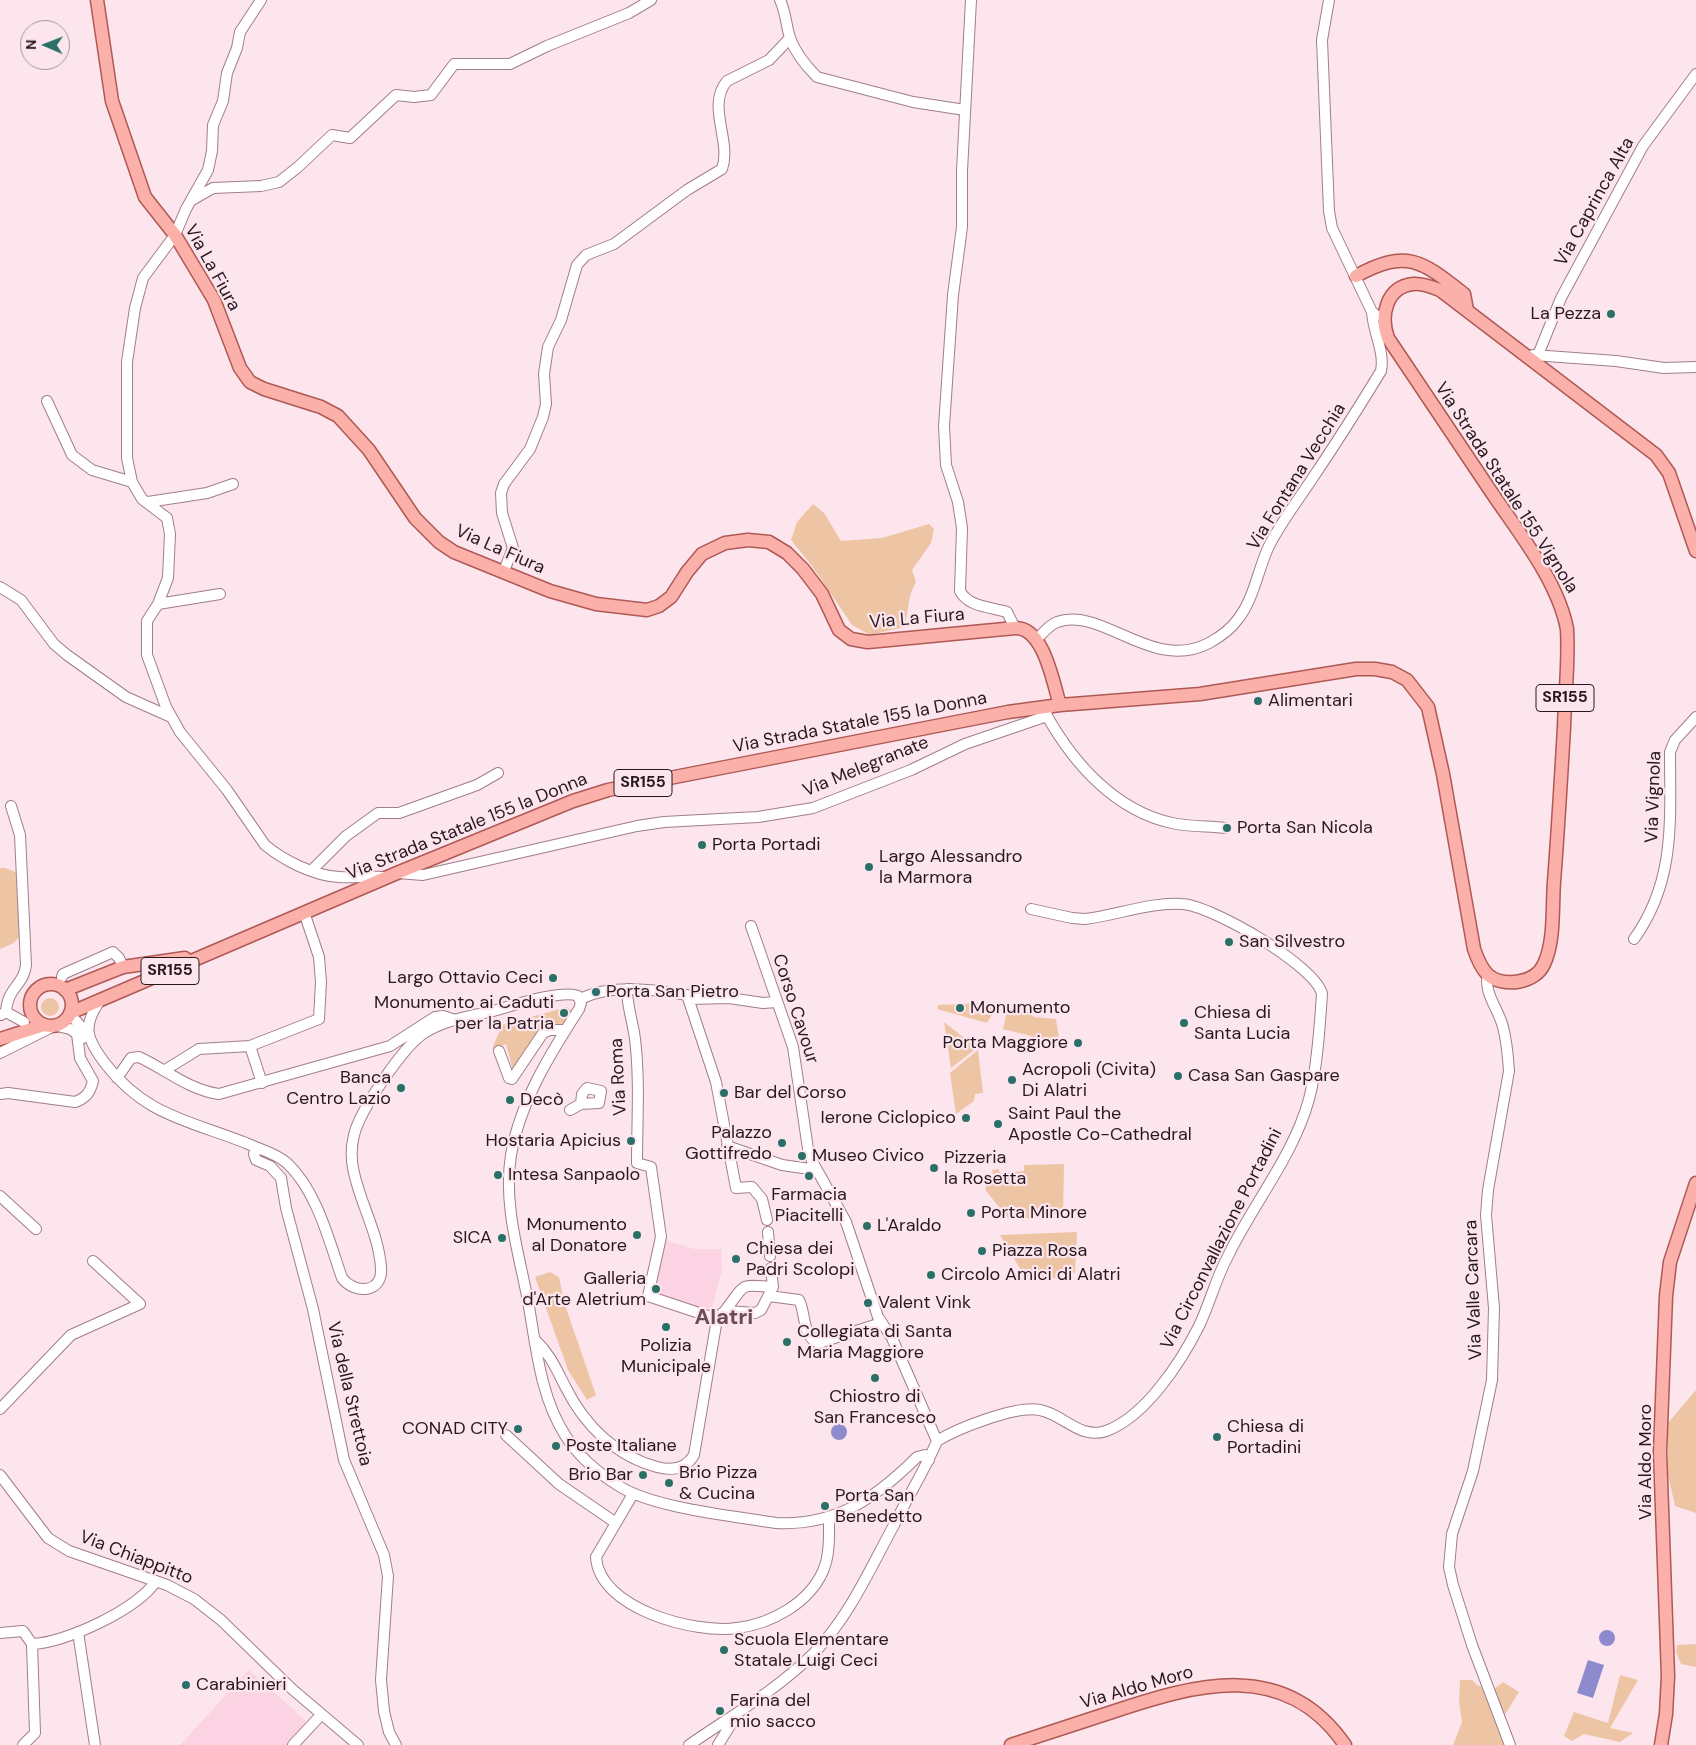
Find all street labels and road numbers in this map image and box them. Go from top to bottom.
street label: Via Caprinca Alta [1551,134,1639,270]
street label: Via La Fiura [179,221,245,315]
street label: Via Strada Statale 155 Vignola [1430,378,1582,598]
street label: Via Fontana Vecchia [1243,400,1351,554]
street label: Via La Fiura [452,521,548,579]
street label: Via La Fiura [868,604,966,634]
road number: SR155 [1536,684,1594,711]
street label: Via Strada Statale 155 la Donna [731,688,989,758]
street label: Via Melegranate [800,732,932,802]
street label: Via Vignola [1642,751,1666,843]
street label: Via Strada Statale 155 la Donna [343,769,591,885]
road number: SR155 [614,770,672,796]
street label: Corso Cavour [767,952,823,1066]
road number: SR155 [141,958,199,984]
street label: Via Roma [606,1038,632,1116]
street label: Via Circonvallazione Portadini [1157,1125,1287,1353]
street label: Via Valle Carcara [1461,1219,1487,1361]
street label: Via della Strettoia [322,1320,376,1468]
street label: Via Aldo Moro [1635,1404,1657,1520]
street label: Via Chiappitto [76,1526,196,1590]
street label: Via Aldo Moro [1078,1662,1196,1714]

